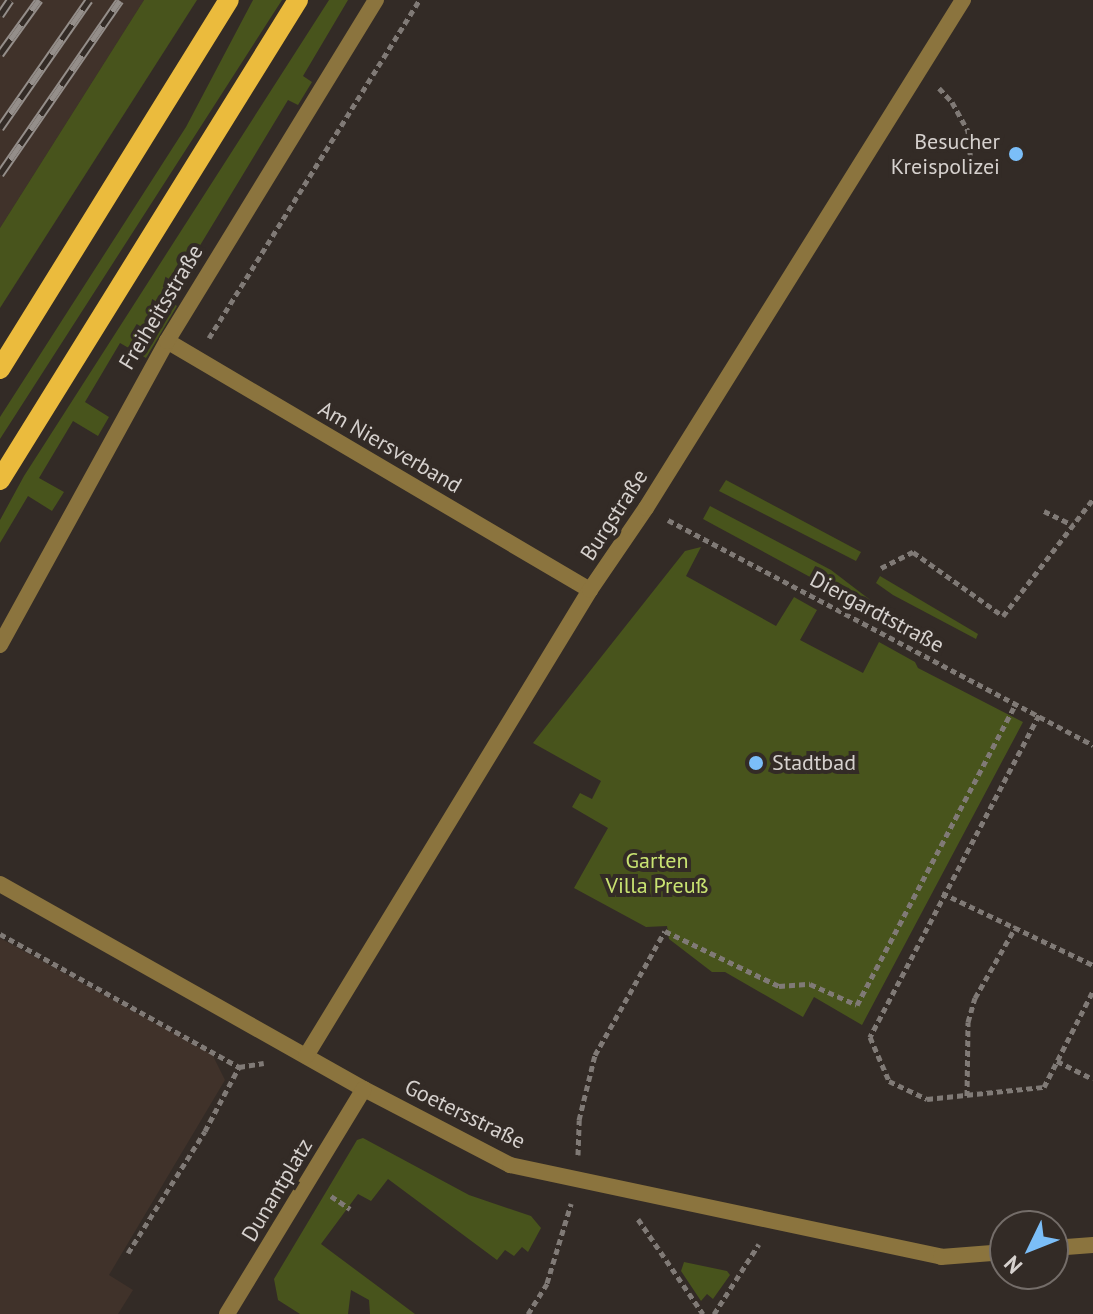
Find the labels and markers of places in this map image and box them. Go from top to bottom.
place label: Besucher Kreispolizei [891,128,1000,180]
marker: Besucher Kreispolizei [1007,145,1025,163]
place label: Stadtbad [772,750,856,776]
marker: Stadtbad [747,754,765,772]

